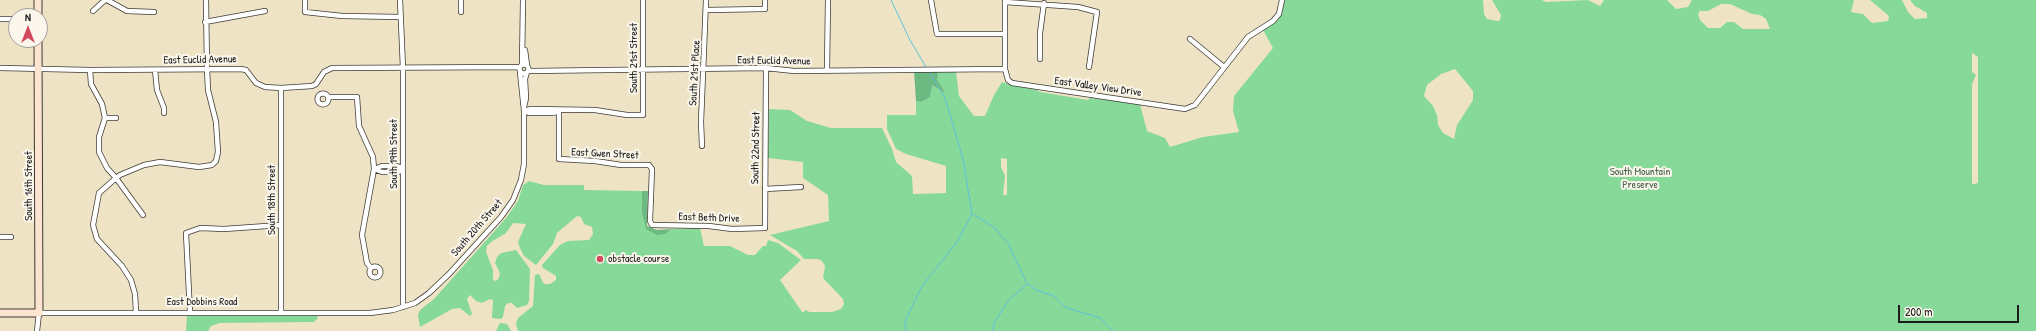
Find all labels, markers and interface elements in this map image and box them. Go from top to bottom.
north arrow [8,8,48,48]
text: N [25,10,31,24]
street label: South 21st Street [627,23,641,93]
street label: South 21st Place [687,40,703,106]
street label: East Euclid Avenue [163,53,237,67]
street label: East Euclid Avenue [737,54,811,68]
street label: East Valley View Drive [1054,74,1142,100]
street label: South 22nd Street [749,112,763,184]
street label: South 19th Street [387,119,401,189]
street label: East Gwen Street [571,146,639,162]
street label: South 16th Street [22,151,36,221]
street label: South 18th Street [265,165,279,235]
park label: South Mountain Preserve [1610,165,1670,191]
street label: South 20th Street [449,197,505,259]
street label: East Beth Drive [678,210,740,226]
place label: obstacle course [608,252,669,266]
marker: obstacle course [595,254,605,264]
street label: East Dobbins Road [167,295,237,309]
scale bar [1900,297,2021,323]
text: 200 m [1905,303,1932,320]

